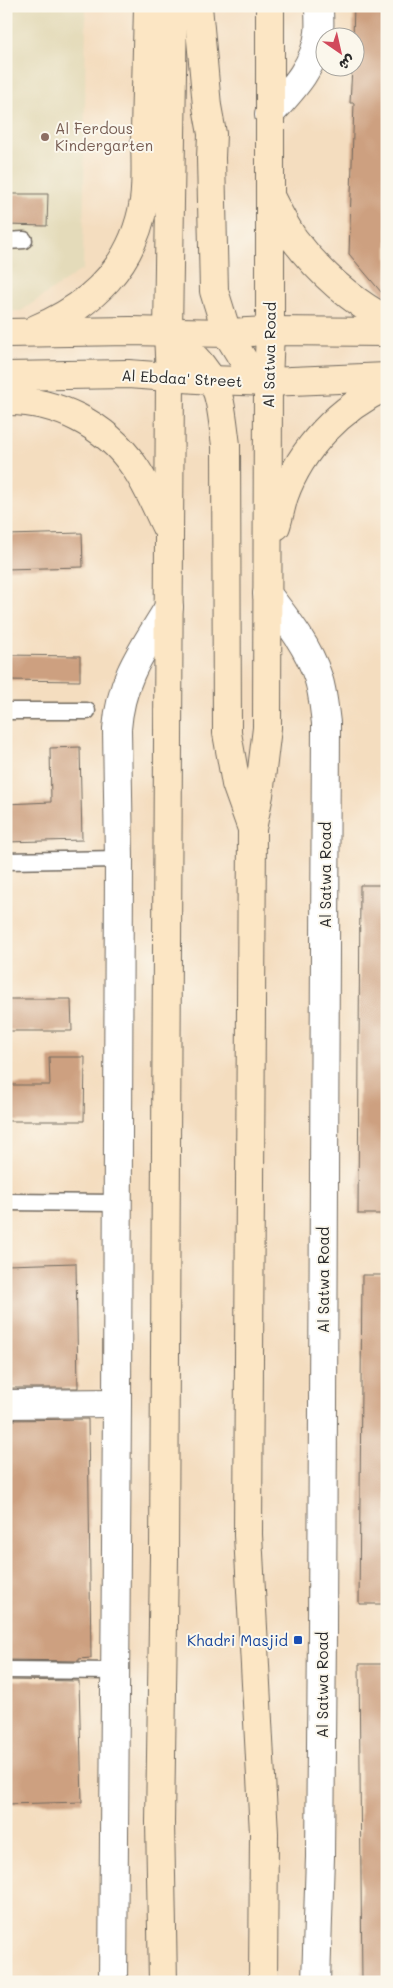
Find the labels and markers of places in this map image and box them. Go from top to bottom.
place label: Al Ferdous Kindergarten [55,118,153,155]
marker: Al Ferdous Kindergarten [39,131,51,143]
place label: Khadri Masjid [187,1630,288,1650]
marker: Khadri Masjid [292,1634,304,1646]

